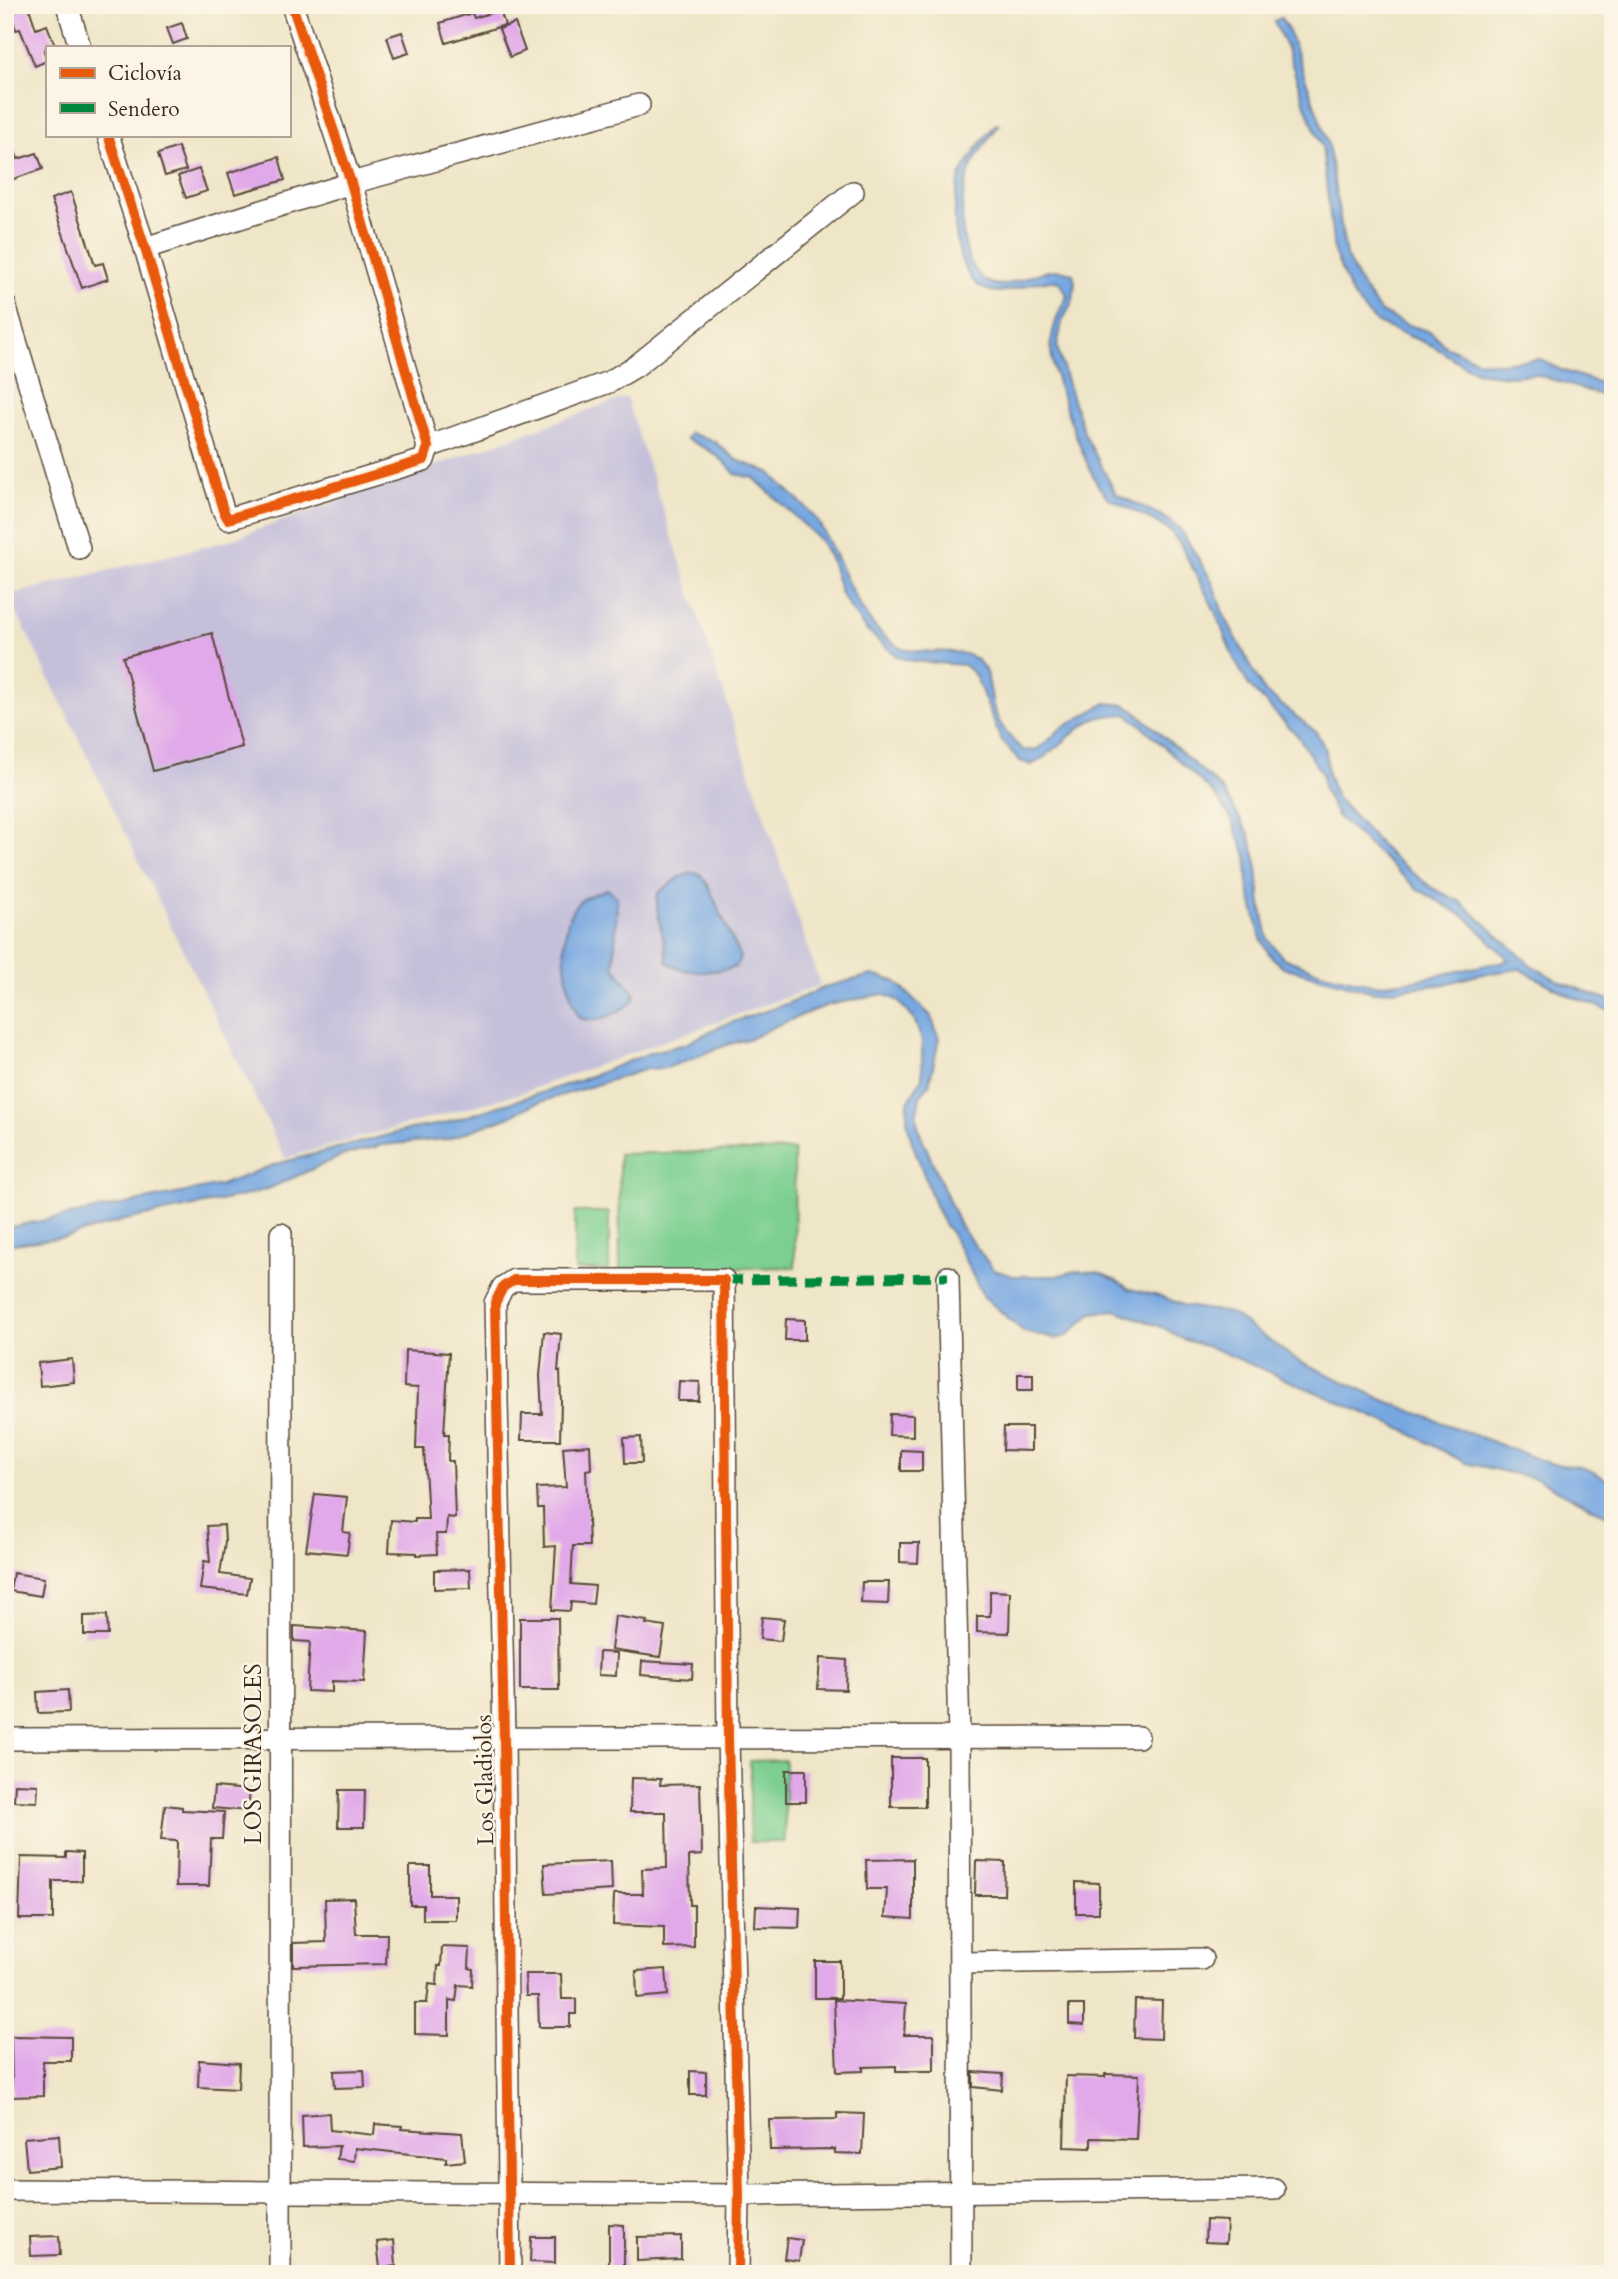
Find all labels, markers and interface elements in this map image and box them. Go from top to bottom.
legend [46,46,290,136]
text: Ciclovía [108,59,182,88]
text: Sendero [108,95,180,124]
street label: LOS GIRASOLES [238,1664,269,1844]
street label: Los Gladiolos [468,1714,501,1846]

